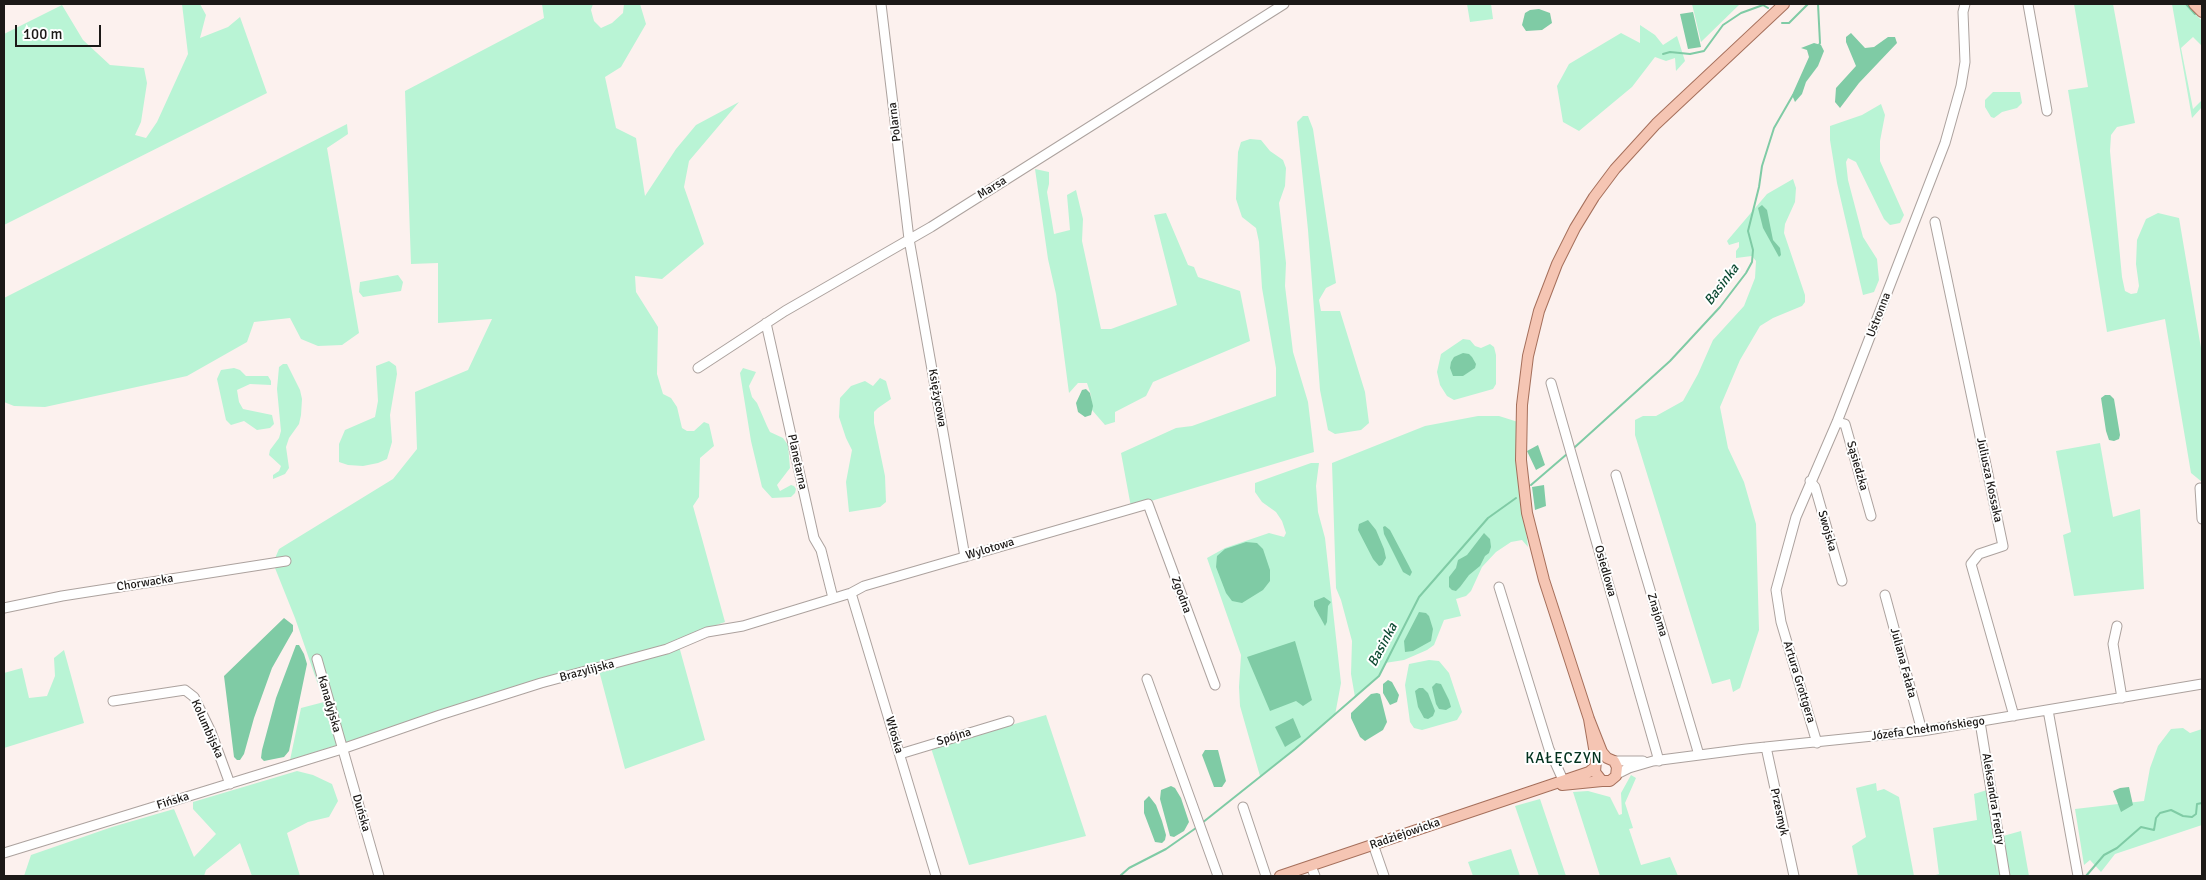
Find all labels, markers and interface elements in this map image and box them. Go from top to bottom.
scale bar [18,15,104,47]
text: 100 m [23,25,63,43]
street label: Polarna [885,102,905,142]
street label: Marsa [975,174,1009,202]
water label: Basinka [1701,261,1743,309]
street label: Ustronna [1864,291,1894,339]
street label: Księżycowa [925,368,949,428]
street label: Planetarna [784,433,810,491]
street label: Juliusza Kossaka [1973,436,2005,524]
street label: Sąsiedzka [1843,439,1871,493]
street label: Swojska [1814,509,1840,553]
street label: Wylotowa [964,535,1016,563]
street label: Osiedlowa [1591,544,1619,598]
street label: Chorwacka [116,571,174,595]
street label: Zgodna [1168,575,1194,615]
street label: Znajoma [1644,592,1670,638]
water label: Basinka [1364,620,1402,670]
street label: Juliana Fałata [1887,626,1919,700]
street label: Artura Grottgera [1780,639,1818,725]
street label: Brazylijska [558,657,616,685]
street label: Kanadyjska [314,674,344,734]
street label: Kolumbijska [188,697,226,761]
street label: Józefa Chełmońskiego [1870,714,1986,744]
street label: Włoska [882,715,906,755]
street label: Spójna [935,725,973,749]
district label: KAŁĘCZYN [1524,750,1604,768]
street label: Aleksandra Fredry [1979,752,2007,846]
street label: Przesmyk [1767,787,1791,837]
street label: Fińska [155,789,191,813]
street label: Duńska [349,793,373,833]
street label: Radziejowicka [1368,815,1442,853]

